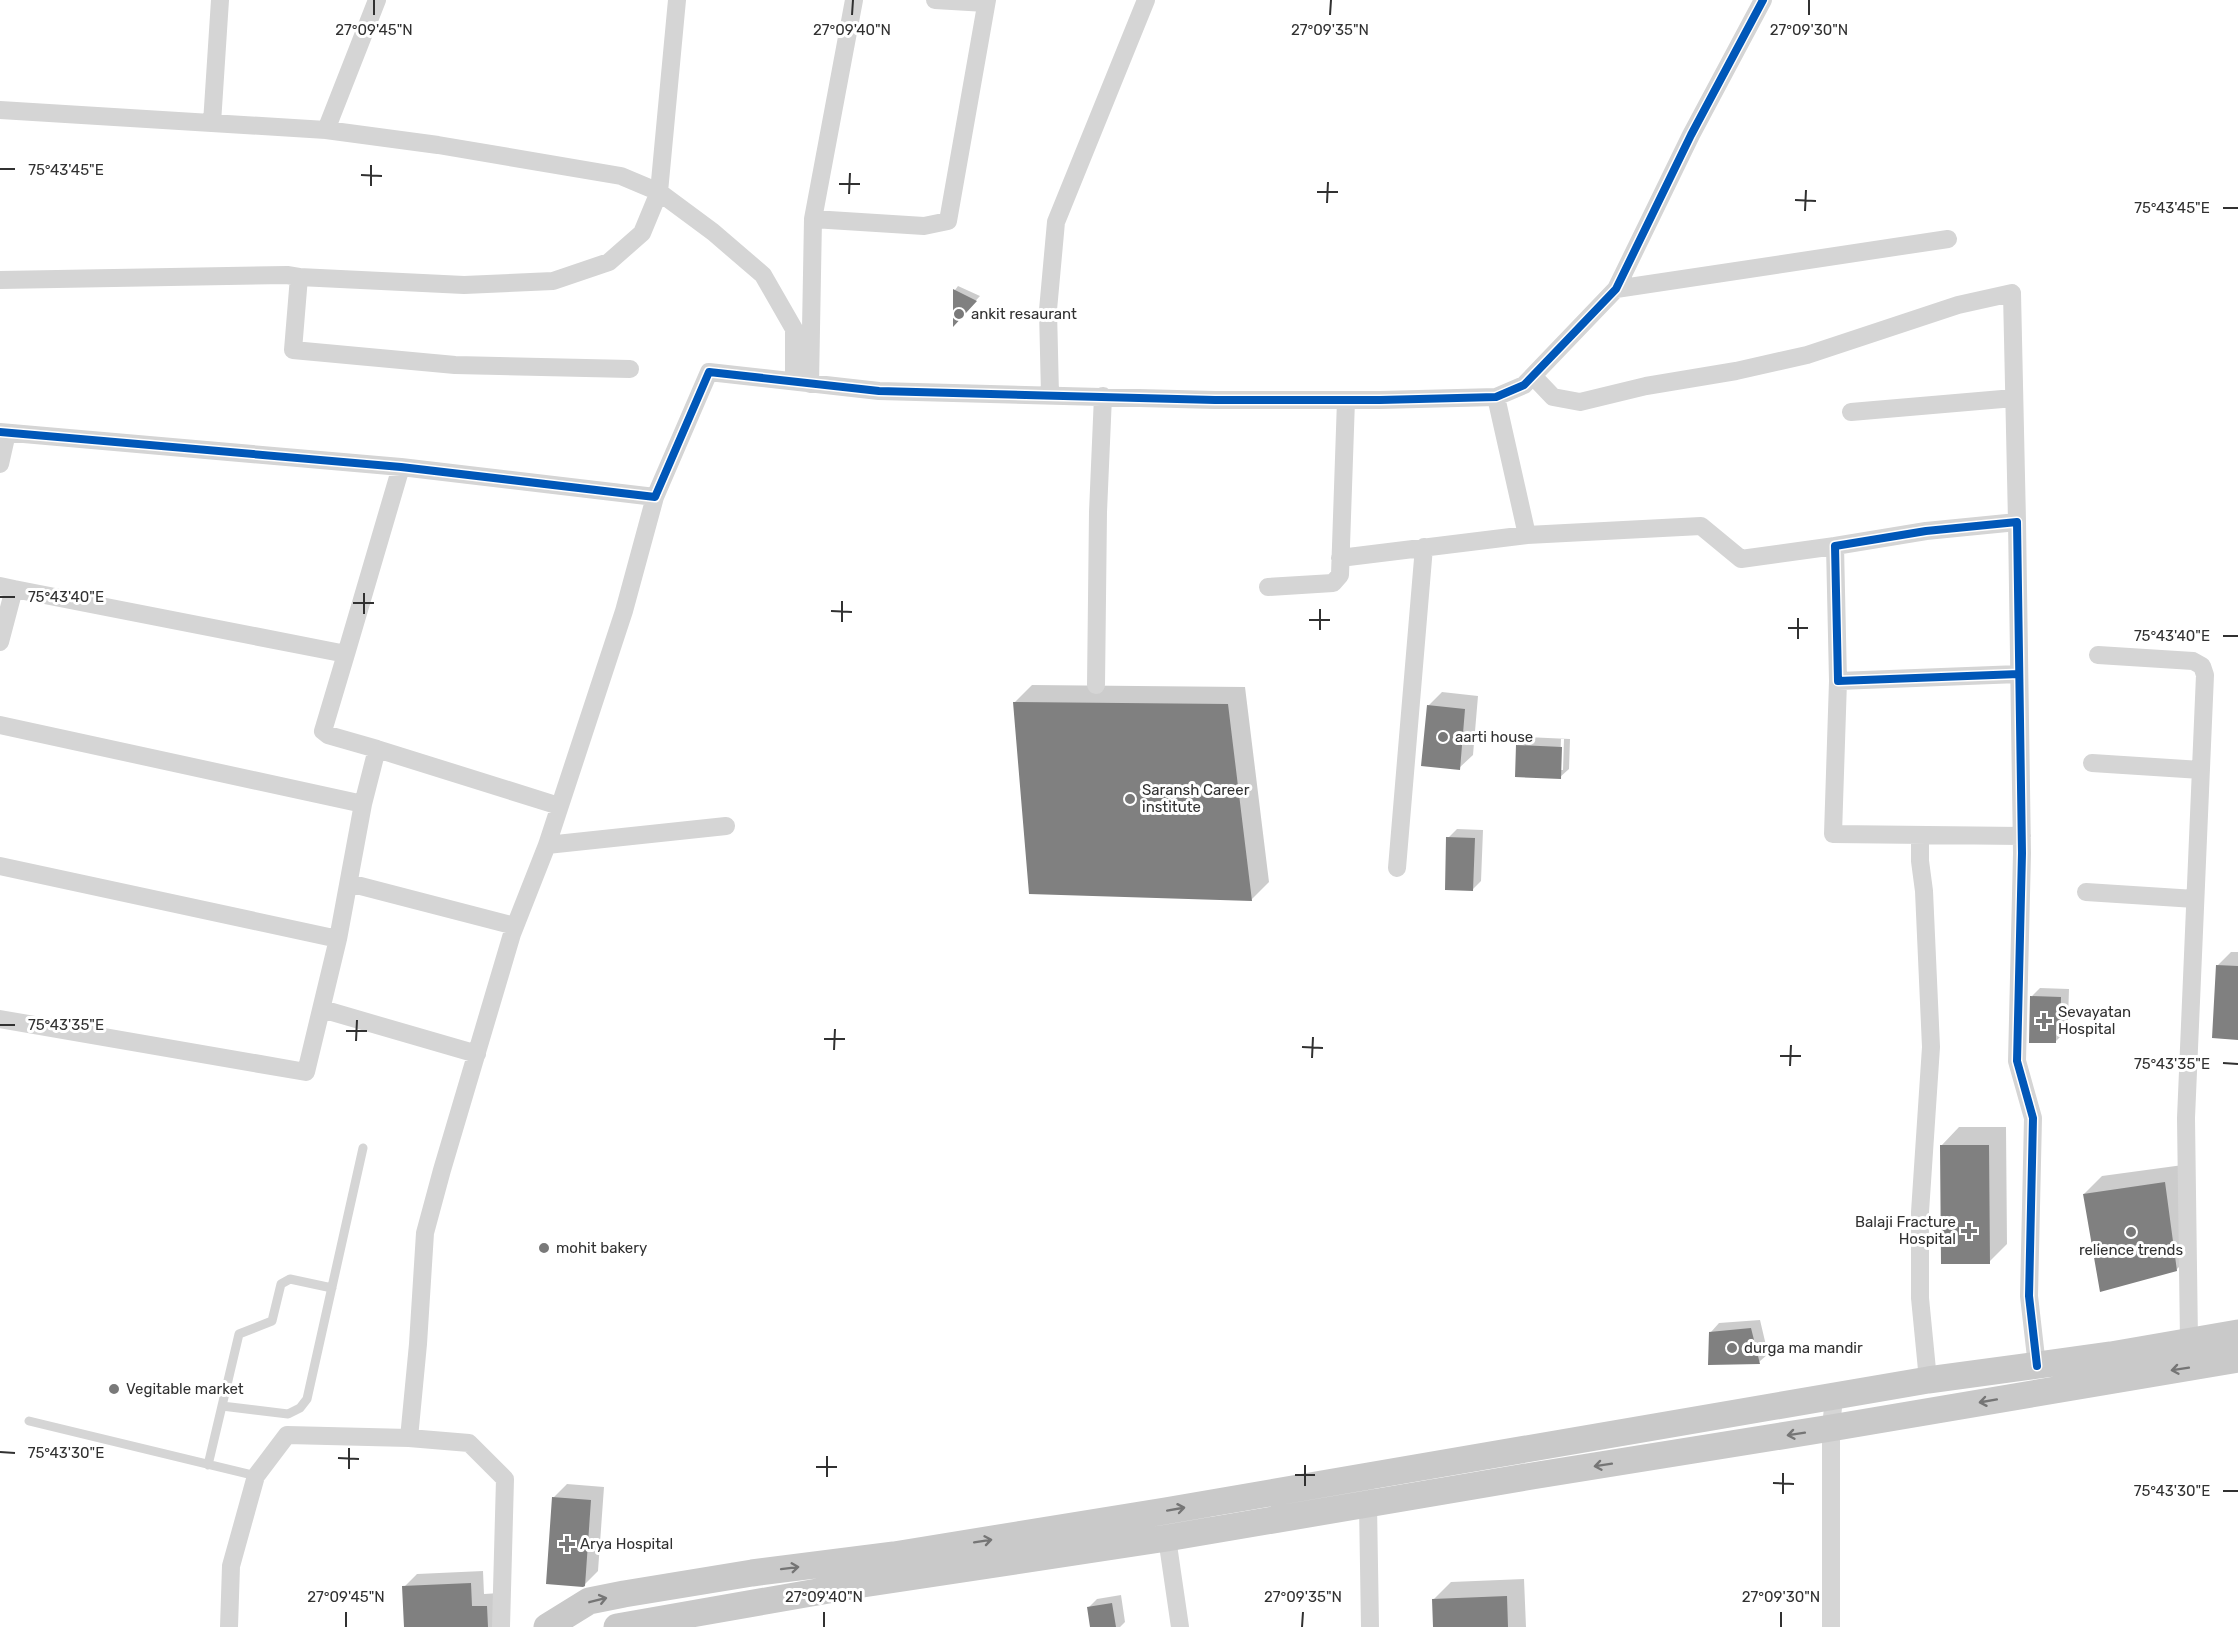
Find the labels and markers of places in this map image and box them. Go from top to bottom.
place label: ankit resaurant [971,305,1077,323]
marker: ankit resaurant [952,307,966,321]
place label: aarti house [1455,728,1533,746]
marker: aarti house [1436,730,1450,744]
place label: Saransh Career institute [1142,781,1250,816]
marker: Saransh Career institute [1123,792,1137,806]
place label: Sevayatan Hospital [2058,1003,2131,1038]
marker: Sevayatan Hospital [2035,1012,2053,1030]
place label: Balaji Fracture Hospital [1855,1213,1956,1248]
marker: Balaji Fracture Hospital [1960,1222,1978,1240]
marker: relience trends [2124,1225,2138,1239]
place label: mohit bakery [556,1239,647,1257]
marker: mohit bakery [537,1241,551,1255]
place label: relience trends [2079,1241,2183,1259]
place label: durga ma mandir [1744,1339,1863,1357]
marker: durga ma mandir [1725,1341,1739,1355]
place label: Vegitable market [126,1380,244,1398]
marker: Vegitable market [107,1382,121,1396]
marker: Arya Hospital [558,1535,576,1553]
place label: Arya Hospital [580,1535,673,1553]

